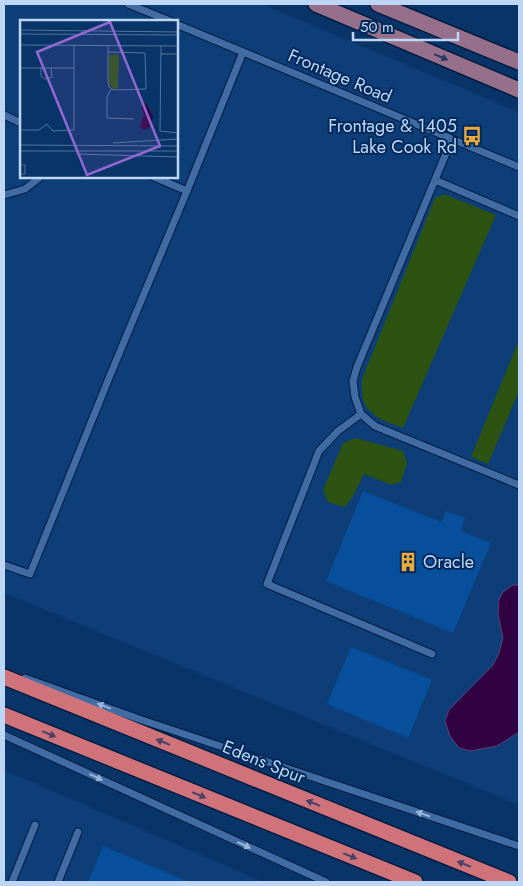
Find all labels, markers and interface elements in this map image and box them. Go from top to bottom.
scale bar [353,10,458,42]
text: 50 m [360,16,394,38]
inset map [20,20,178,178]
street label: Frontage Road [284,42,396,110]
one-way arrow [434,53,448,61]
place label: Frontage & 1405 Lake Cook Rd [328,113,457,160]
bus stop icon: Frontage & 1405 Lake Cook Rd [461,125,483,147]
place label: Oracle [423,549,474,575]
building icon: Oracle [397,551,419,573]
one-way arrow [96,702,111,709]
one-way arrow [42,730,57,738]
street label: Edens Spur [219,734,310,791]
one-way arrow [156,737,170,745]
one-way arrow [89,773,103,781]
one-way arrow [192,792,207,799]
one-way arrow [306,798,321,806]
one-way arrow [416,810,431,817]
one-way arrow [237,841,251,849]
one-way arrow [343,852,358,860]
one-way arrow [456,860,471,868]

